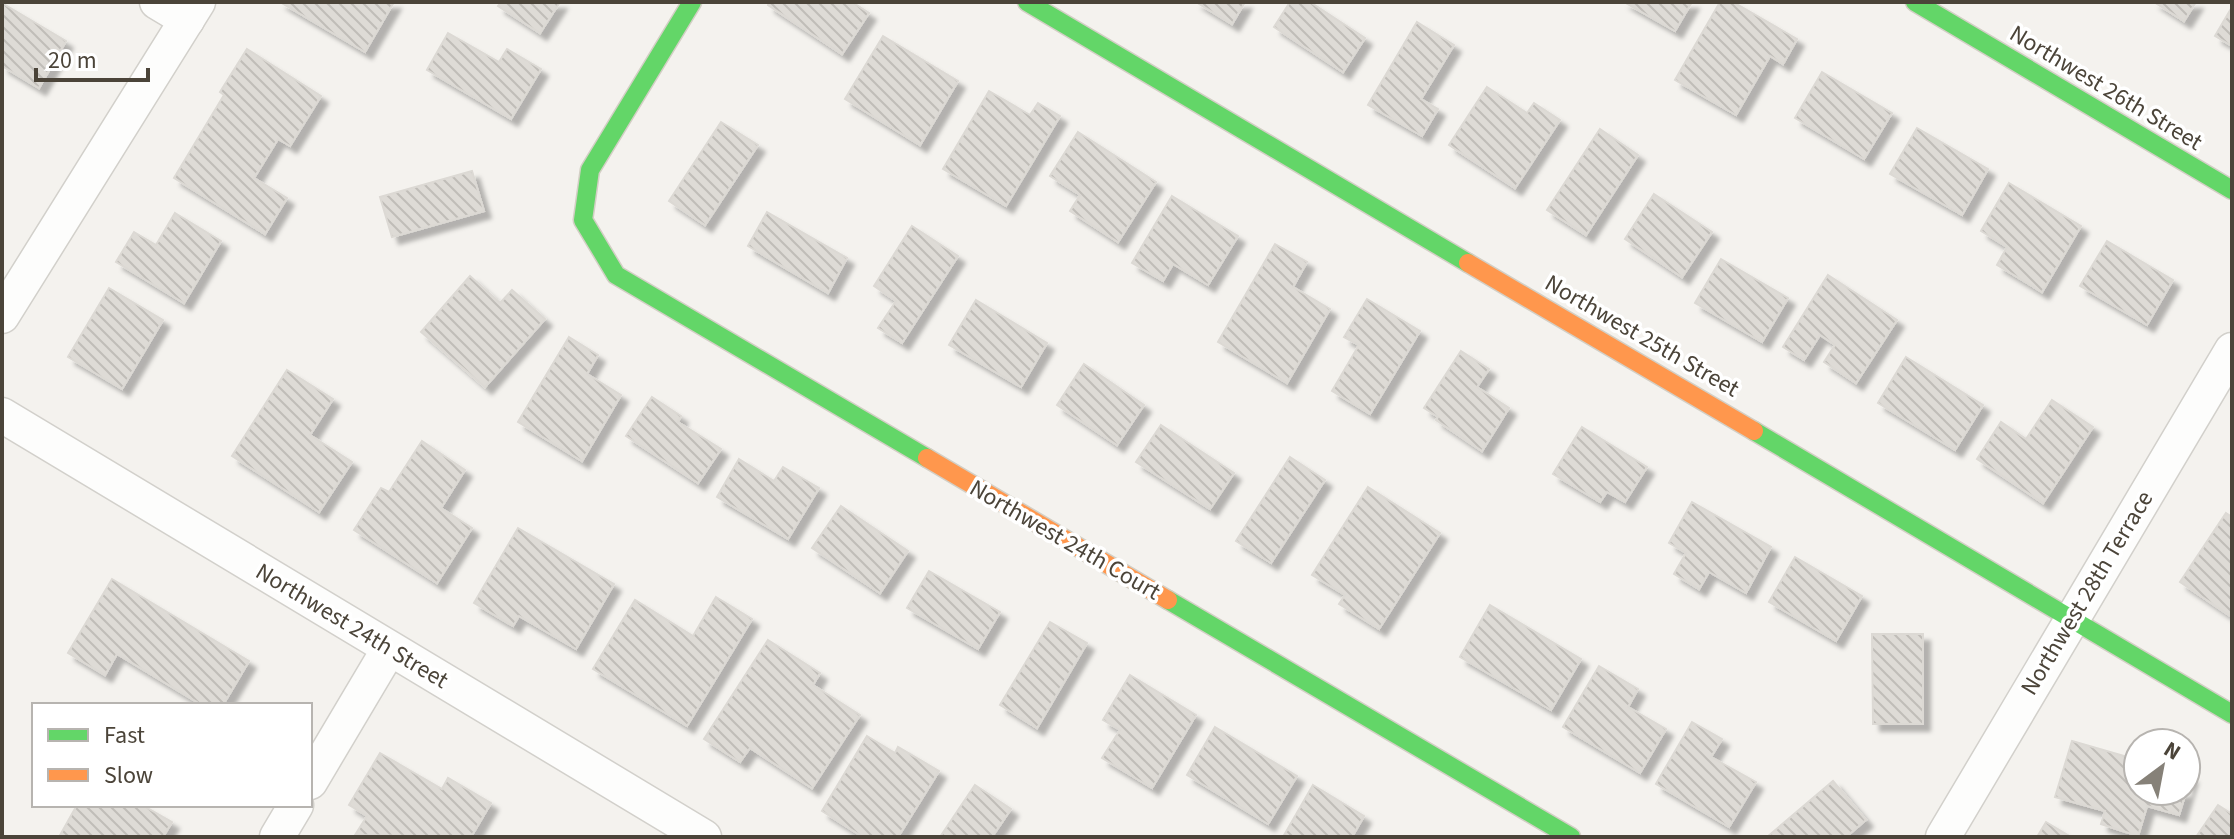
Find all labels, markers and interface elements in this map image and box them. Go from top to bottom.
street label: Northwest 26th Street [2003,16,2209,160]
scale bar [36,32,148,82]
text: 20 m [48,43,97,78]
street label: Northwest 25th Street [1538,266,1746,406]
street label: Northwest 24th Court [963,471,1167,609]
street label: Northwest 28th Terrace [2012,484,2162,702]
street label: Northwest 24th Street [249,554,455,698]
legend [32,703,312,807]
text: Fast [104,718,145,753]
north arrow [2122,727,2202,807]
text: N [2157,733,2187,768]
text: Slow [104,758,153,793]

